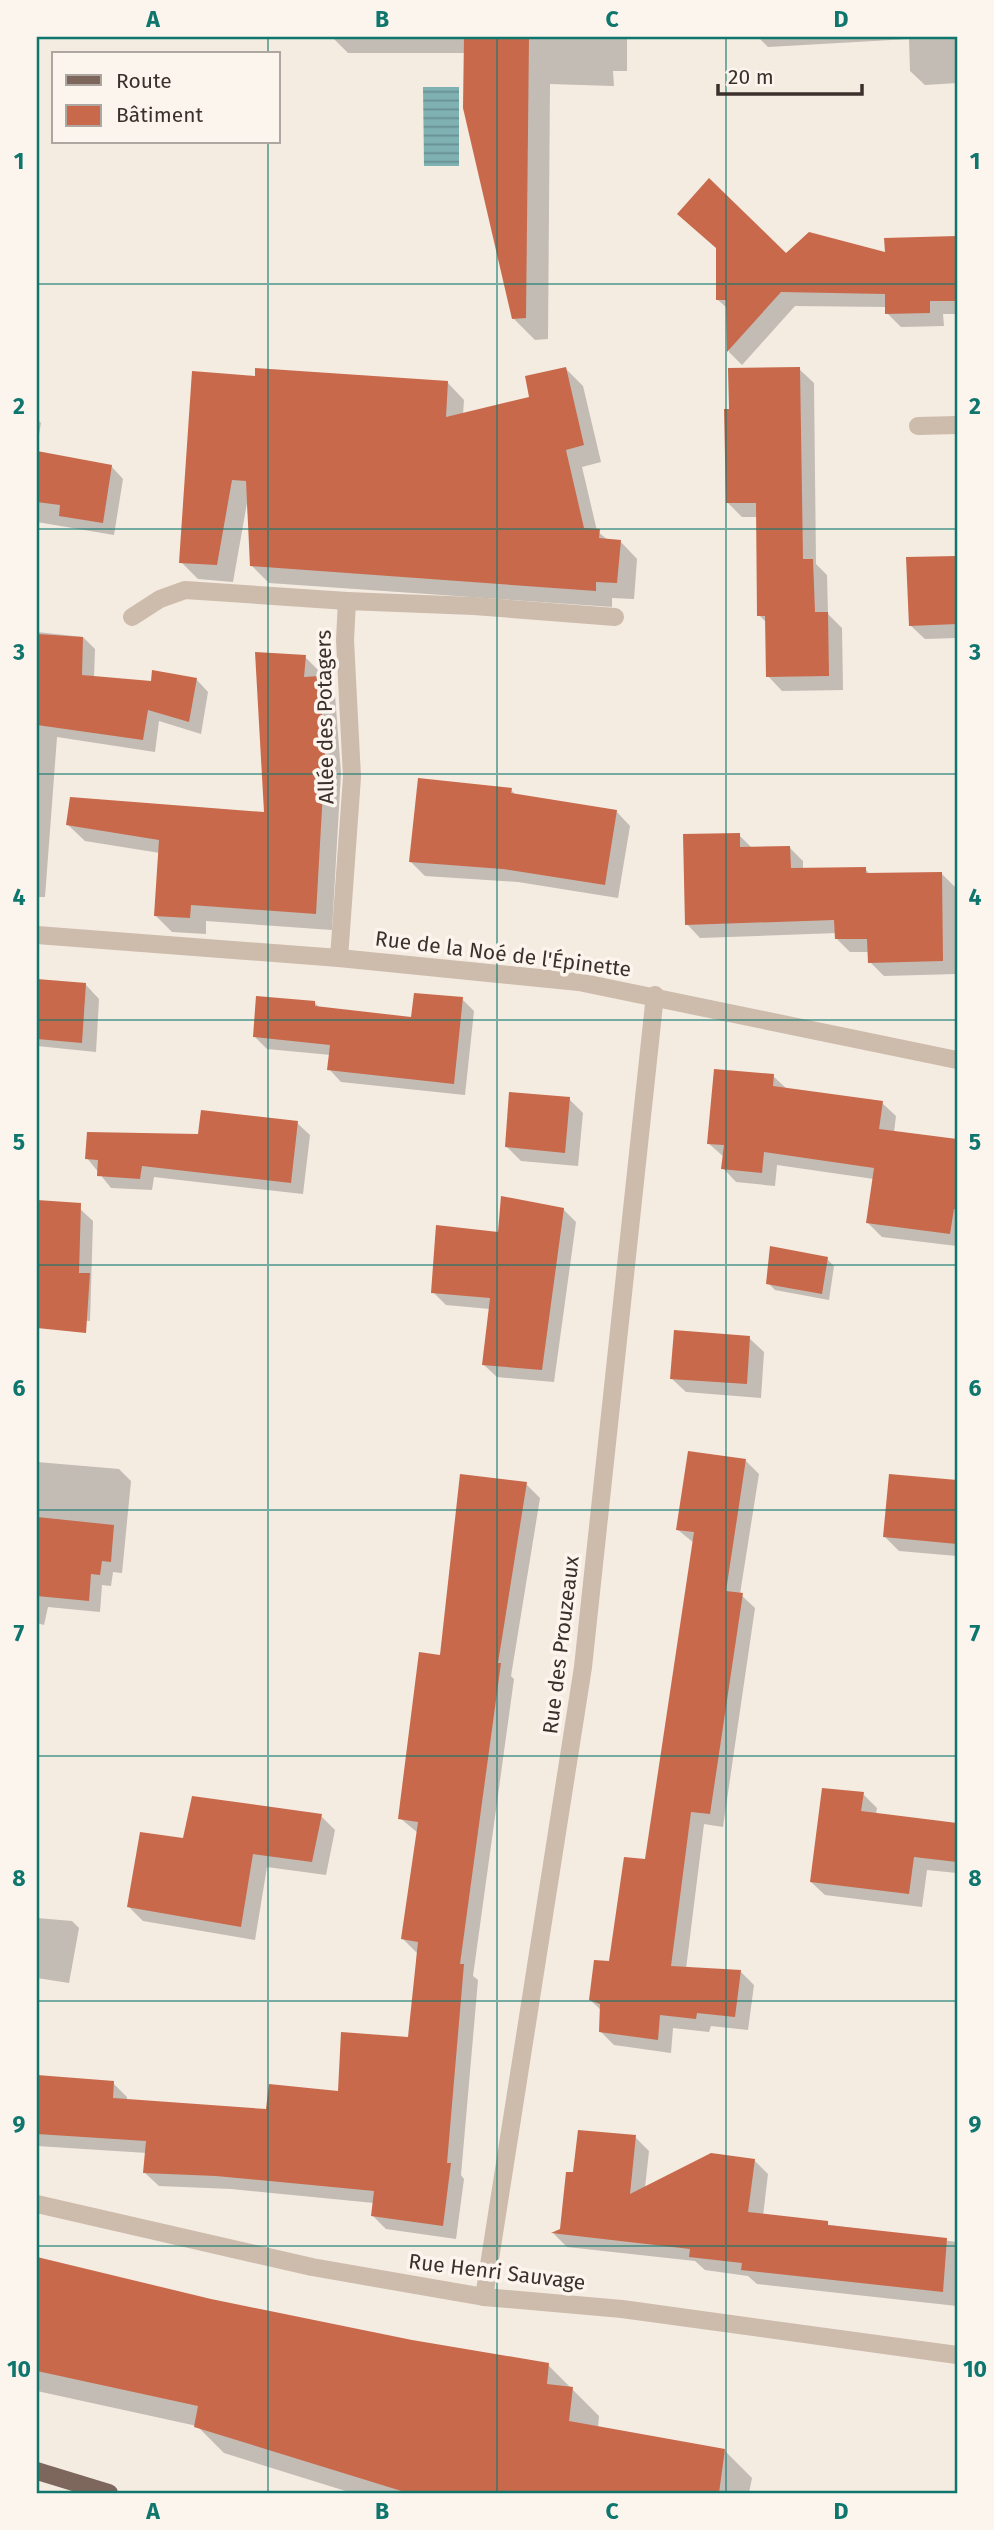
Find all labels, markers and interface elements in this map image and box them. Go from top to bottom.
text: A [145,5,160,33]
text: B [375,5,389,33]
text: C [605,5,619,33]
text: D [834,5,849,33]
legend [52,52,280,144]
scale bar [718,52,861,96]
text: 20 m [728,64,774,90]
text: Route [116,68,172,94]
text: Bâtiment [116,102,203,128]
text: 1 [14,147,24,175]
text: 1 [970,147,980,175]
text: 2 [13,392,25,420]
text: 2 [969,392,981,420]
street label: Allée des Potagers [310,630,340,804]
text: 3 [12,638,25,666]
text: 3 [968,638,981,666]
text: 4 [13,883,26,911]
text: 4 [969,883,982,911]
street label: Rue de la Noé de l'Épinette [374,925,632,983]
text: 5 [13,1128,25,1156]
text: 5 [969,1128,981,1156]
text: 6 [13,1374,26,1402]
text: 6 [969,1374,982,1402]
street label: Rue des Prouzeaux [537,1554,585,1735]
text: 7 [14,1619,25,1647]
text: 7 [970,1619,981,1647]
text: 8 [12,1864,26,1892]
text: 8 [968,1864,982,1892]
text: 9 [13,2110,26,2138]
text: 9 [969,2110,982,2138]
street label: Rue Henri Sauvage [407,2248,587,2296]
text: 10 [7,2355,31,2383]
text: 10 [963,2355,987,2383]
text: A [145,2497,160,2525]
text: B [375,2497,389,2525]
text: C [605,2497,619,2525]
text: D [834,2497,849,2525]

